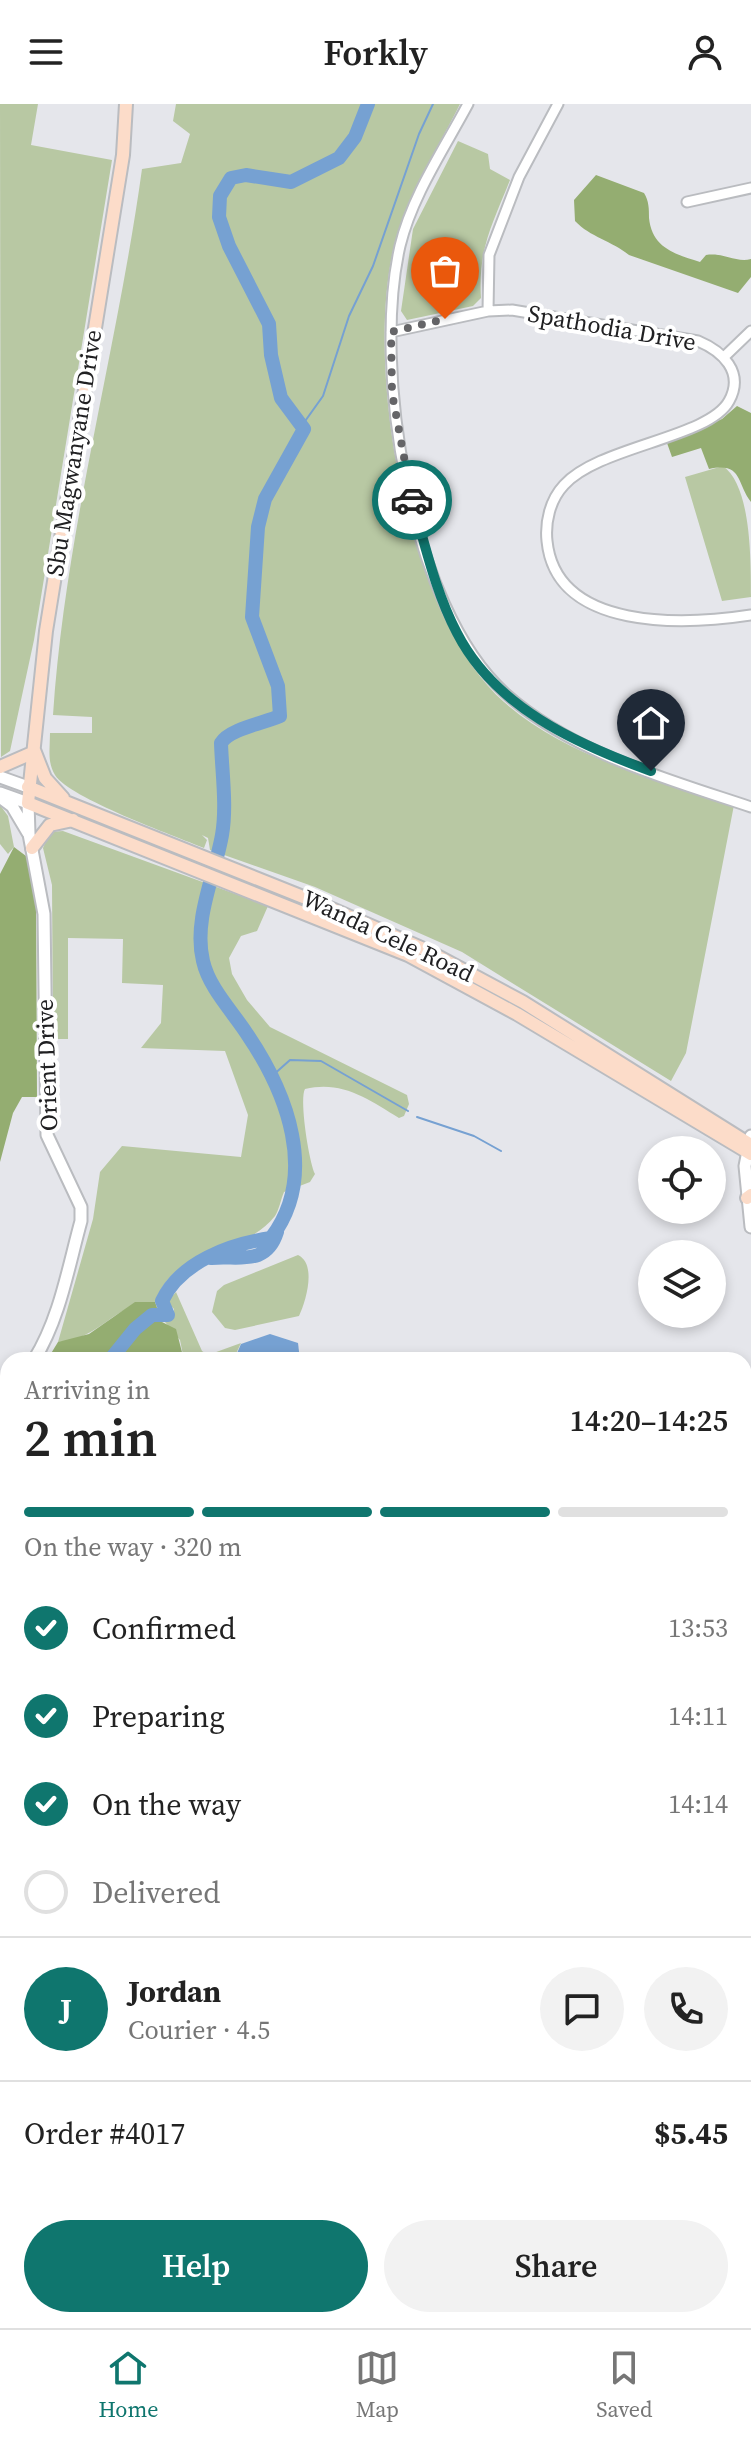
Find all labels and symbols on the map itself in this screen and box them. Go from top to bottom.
pin [411,237,479,319]
street label: Spathodia Drive [525,296,699,359]
street label: Sbu Magwanyane Drive [38,327,109,579]
courier [372,460,452,540]
pin [617,689,685,771]
street label: Wanda Cele Road [297,881,480,990]
street label: Orient Drive [28,998,65,1132]

